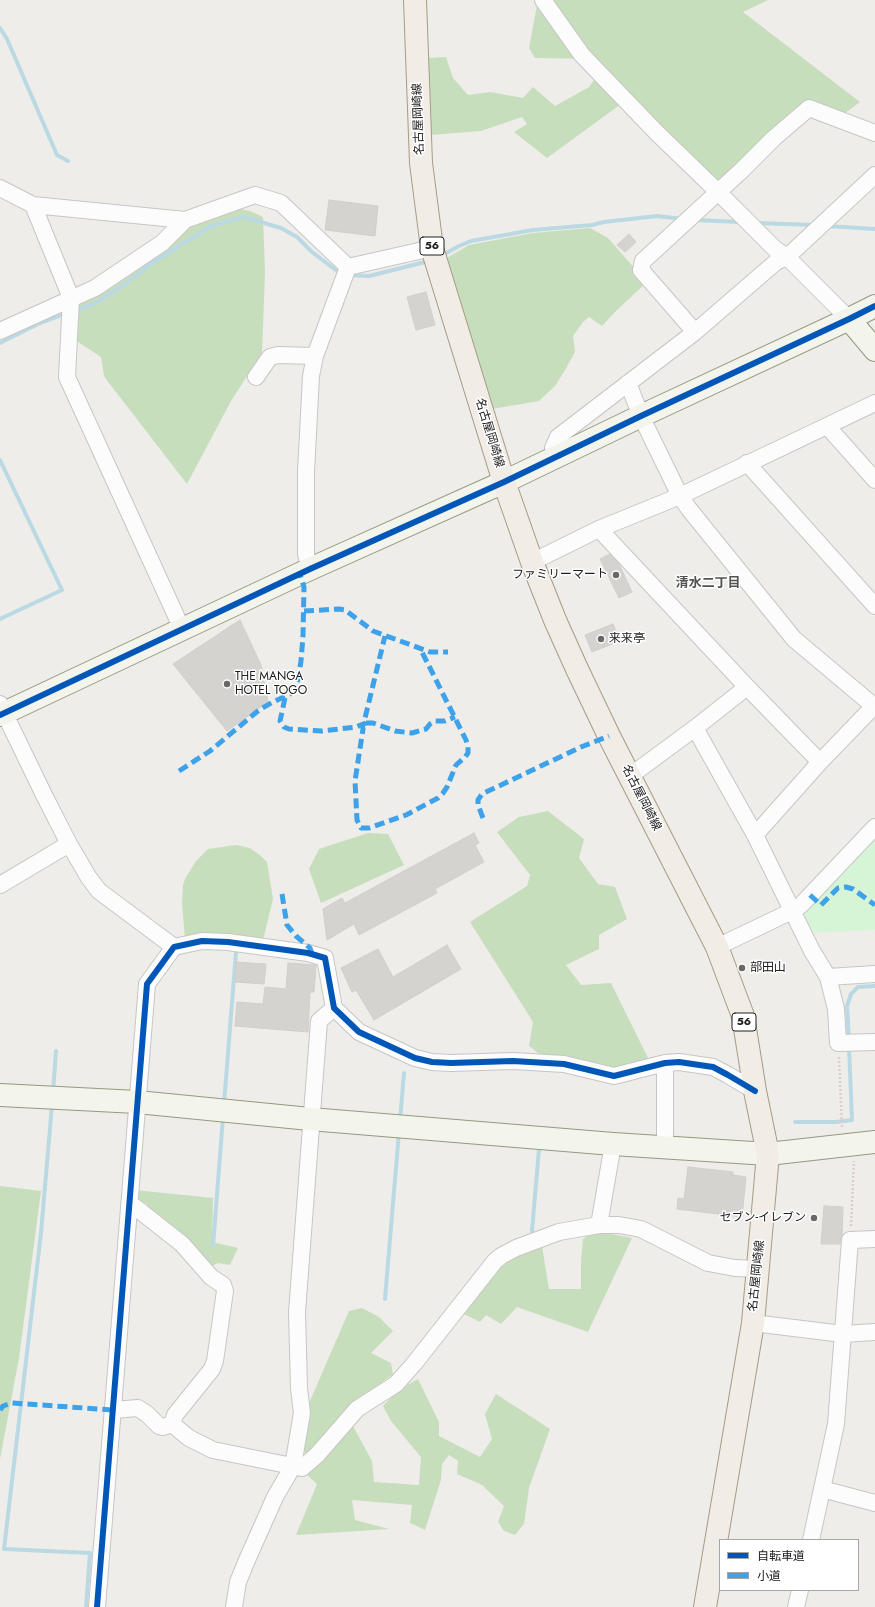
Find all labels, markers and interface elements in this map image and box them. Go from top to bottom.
street label: 名古屋岡崎線 [411,83,427,155]
road number: 56 [420,237,444,255]
street label: 名古屋岡崎線 [472,396,506,470]
place label: ファミリーマート [512,568,608,582]
marker: ファミリーマート [611,570,621,580]
district label: 清水二丁目 [676,576,740,592]
place label: 来来亭 [609,632,645,646]
marker: 来来亭 [596,634,606,644]
place label: THE MANGA HOTEL TOGO [235,670,307,698]
marker: THE MANGA HOTEL TOGO [222,679,232,689]
street label: 名古屋岡崎線 [618,763,664,833]
place label: 部田山 [750,961,786,975]
marker: 部田山 [737,963,747,973]
road number: 56 [732,1013,756,1031]
place label: セブン-イレブン [719,1211,806,1225]
marker: セブン-イレブン [809,1213,819,1223]
street label: 名古屋岡崎線 [746,1239,768,1313]
legend [719,1539,859,1591]
text: 自転車道 [757,1547,805,1565]
text: 小道 [757,1567,781,1585]

